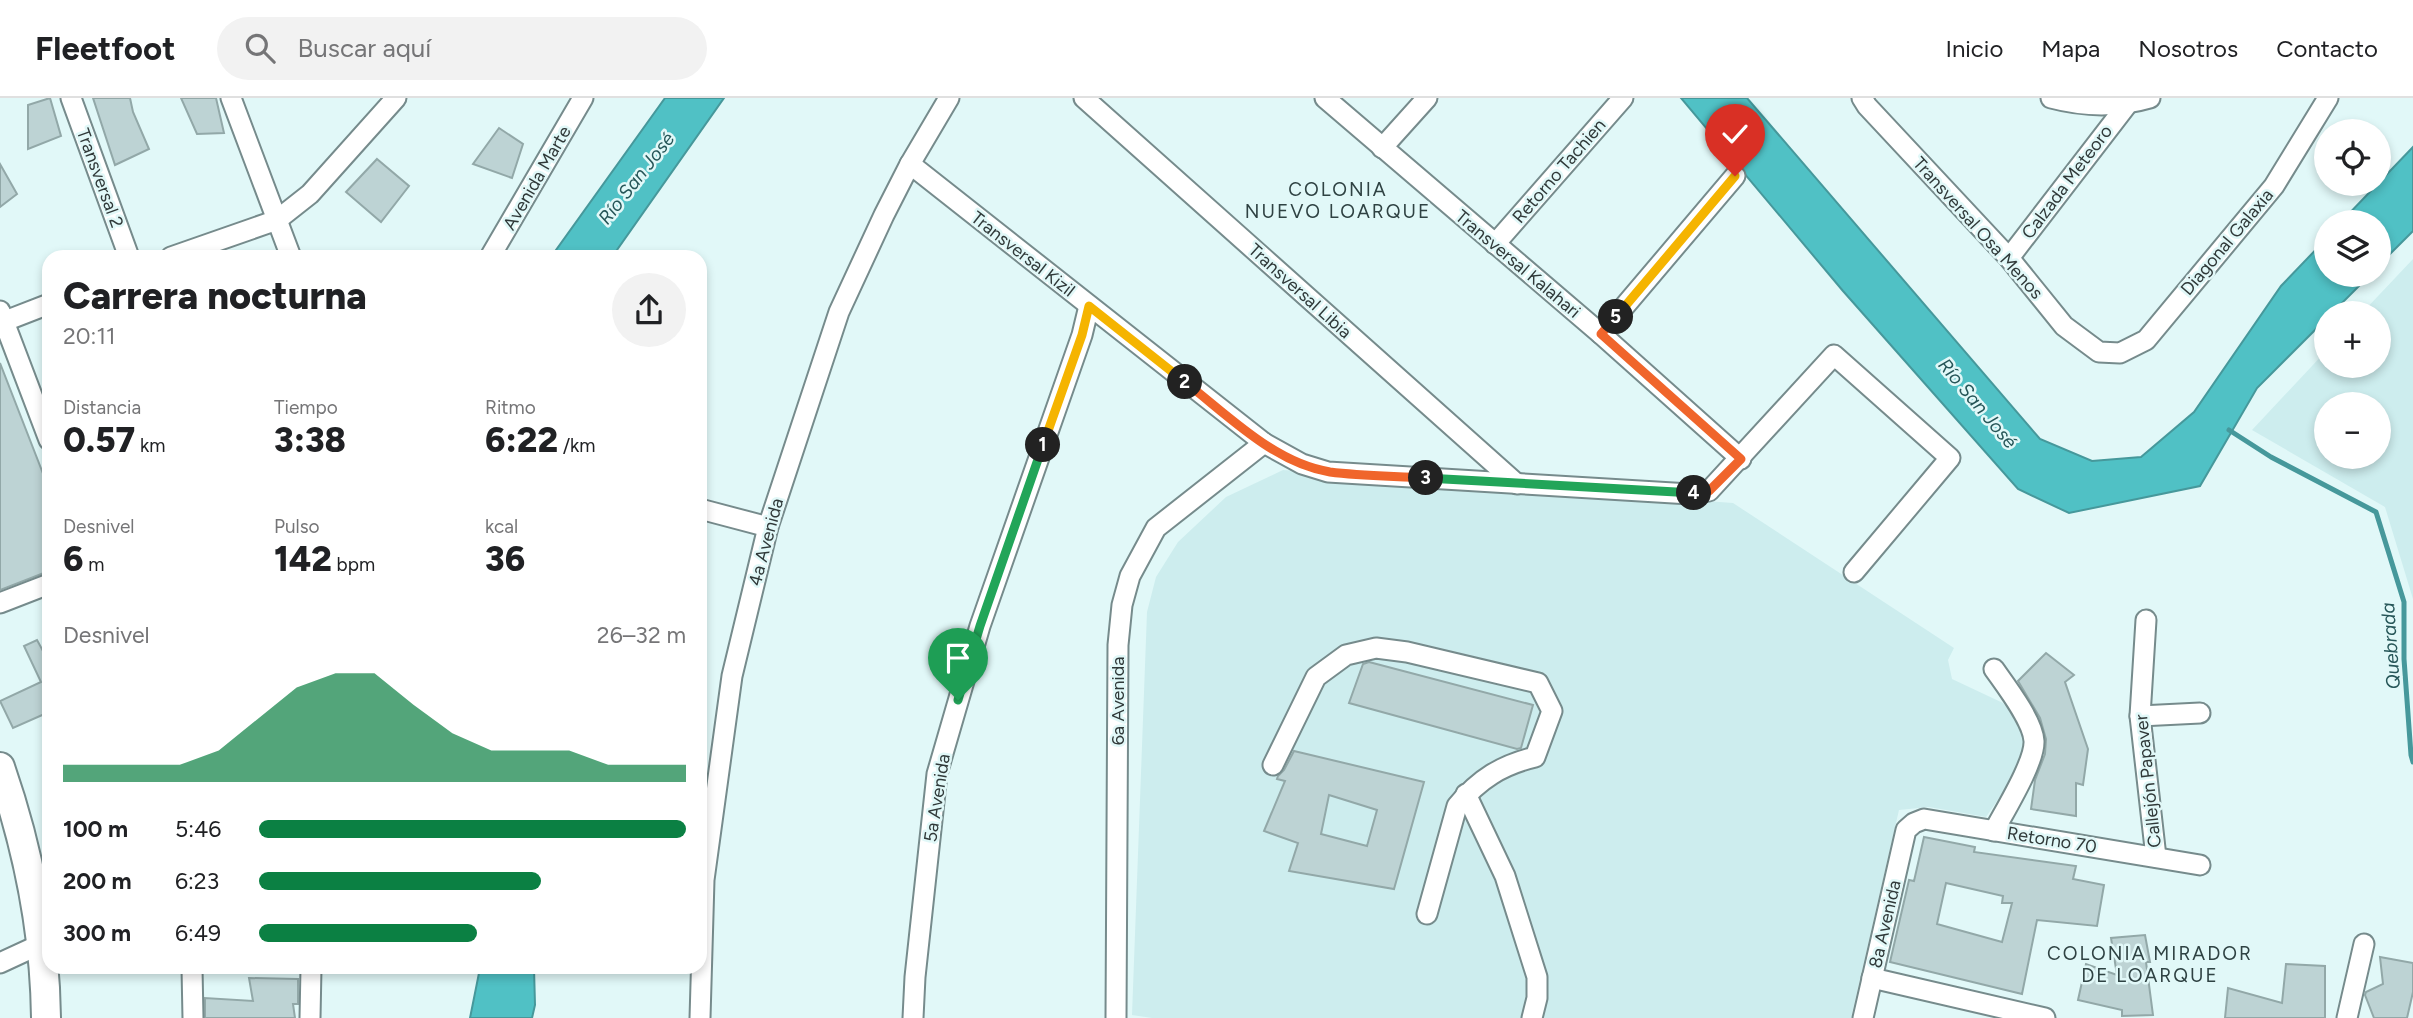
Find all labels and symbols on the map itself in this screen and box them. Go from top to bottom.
pin [1705,104,1765,176]
street label: Retorno Tachien [1508,114,1610,228]
street label: Calzada Meteoro [2017,121,2117,243]
street label: Avenida Marte [498,122,576,234]
street label: Transversal 2 [72,125,128,231]
water label: Río San José [593,127,680,229]
street label: Transversal Osa Menos [1908,152,2048,304]
district label: COLONIA NUEVO LOARQUE [1245,178,1431,223]
street label: Diagonal Galaxia [2176,184,2278,300]
street label: Transversal Kalahari [1451,205,1585,323]
street label: Transversal Kizil [967,207,1079,301]
street label: Transversal Libia [1244,239,1356,343]
pin: 5 [1598,300,1634,334]
water label: Río San José [1933,354,2022,453]
pin: 2 [1168,364,1202,400]
pin: 1 [1026,428,1060,462]
pin: 3 [1408,460,1444,496]
pin: 4 [1676,476,1712,510]
street label: 4a Avenida [744,496,788,588]
water label: Quebrada [2376,602,2405,690]
pin [928,628,988,700]
street label: 6a Avenida [1107,657,1129,745]
street label: Callejón Papaver [2130,713,2166,849]
street label: 5a Avenida [919,752,955,844]
street label: Retorno 70 [2006,822,2098,858]
street label: 8a Avenida [1864,878,1906,970]
district label: COLONIA MIRADOR DE LOARQUE [2047,942,2253,987]

